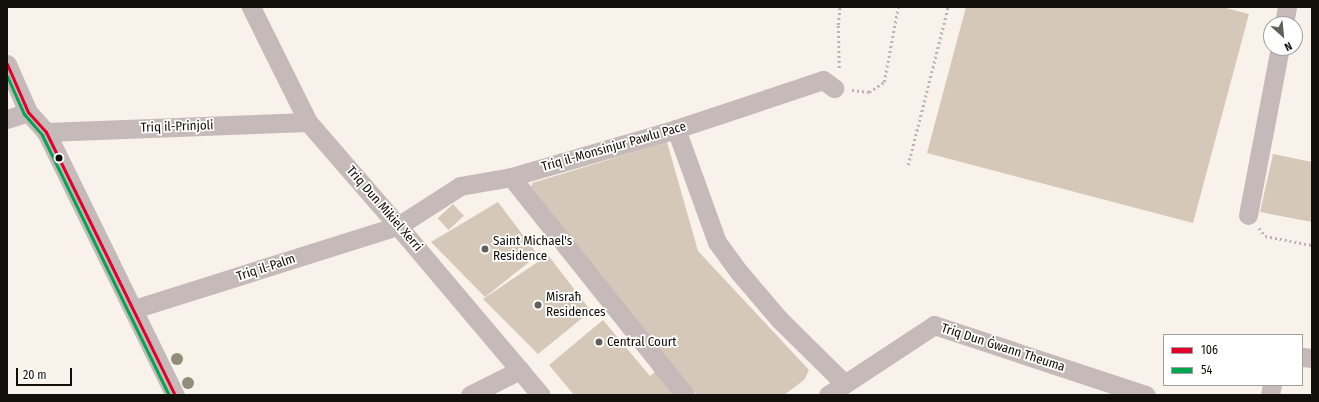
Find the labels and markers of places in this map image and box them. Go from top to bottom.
unlabelled marker [54,153,64,163]
place label: Saint Michael's Residence [493,234,572,265]
marker: Saint Michael's Residence [480,244,490,254]
place label: Misraħ Residences [546,290,606,321]
marker: Misraħ Residences [533,300,543,310]
place label: Central Court [607,334,676,350]
marker: Central Court [594,337,604,347]

